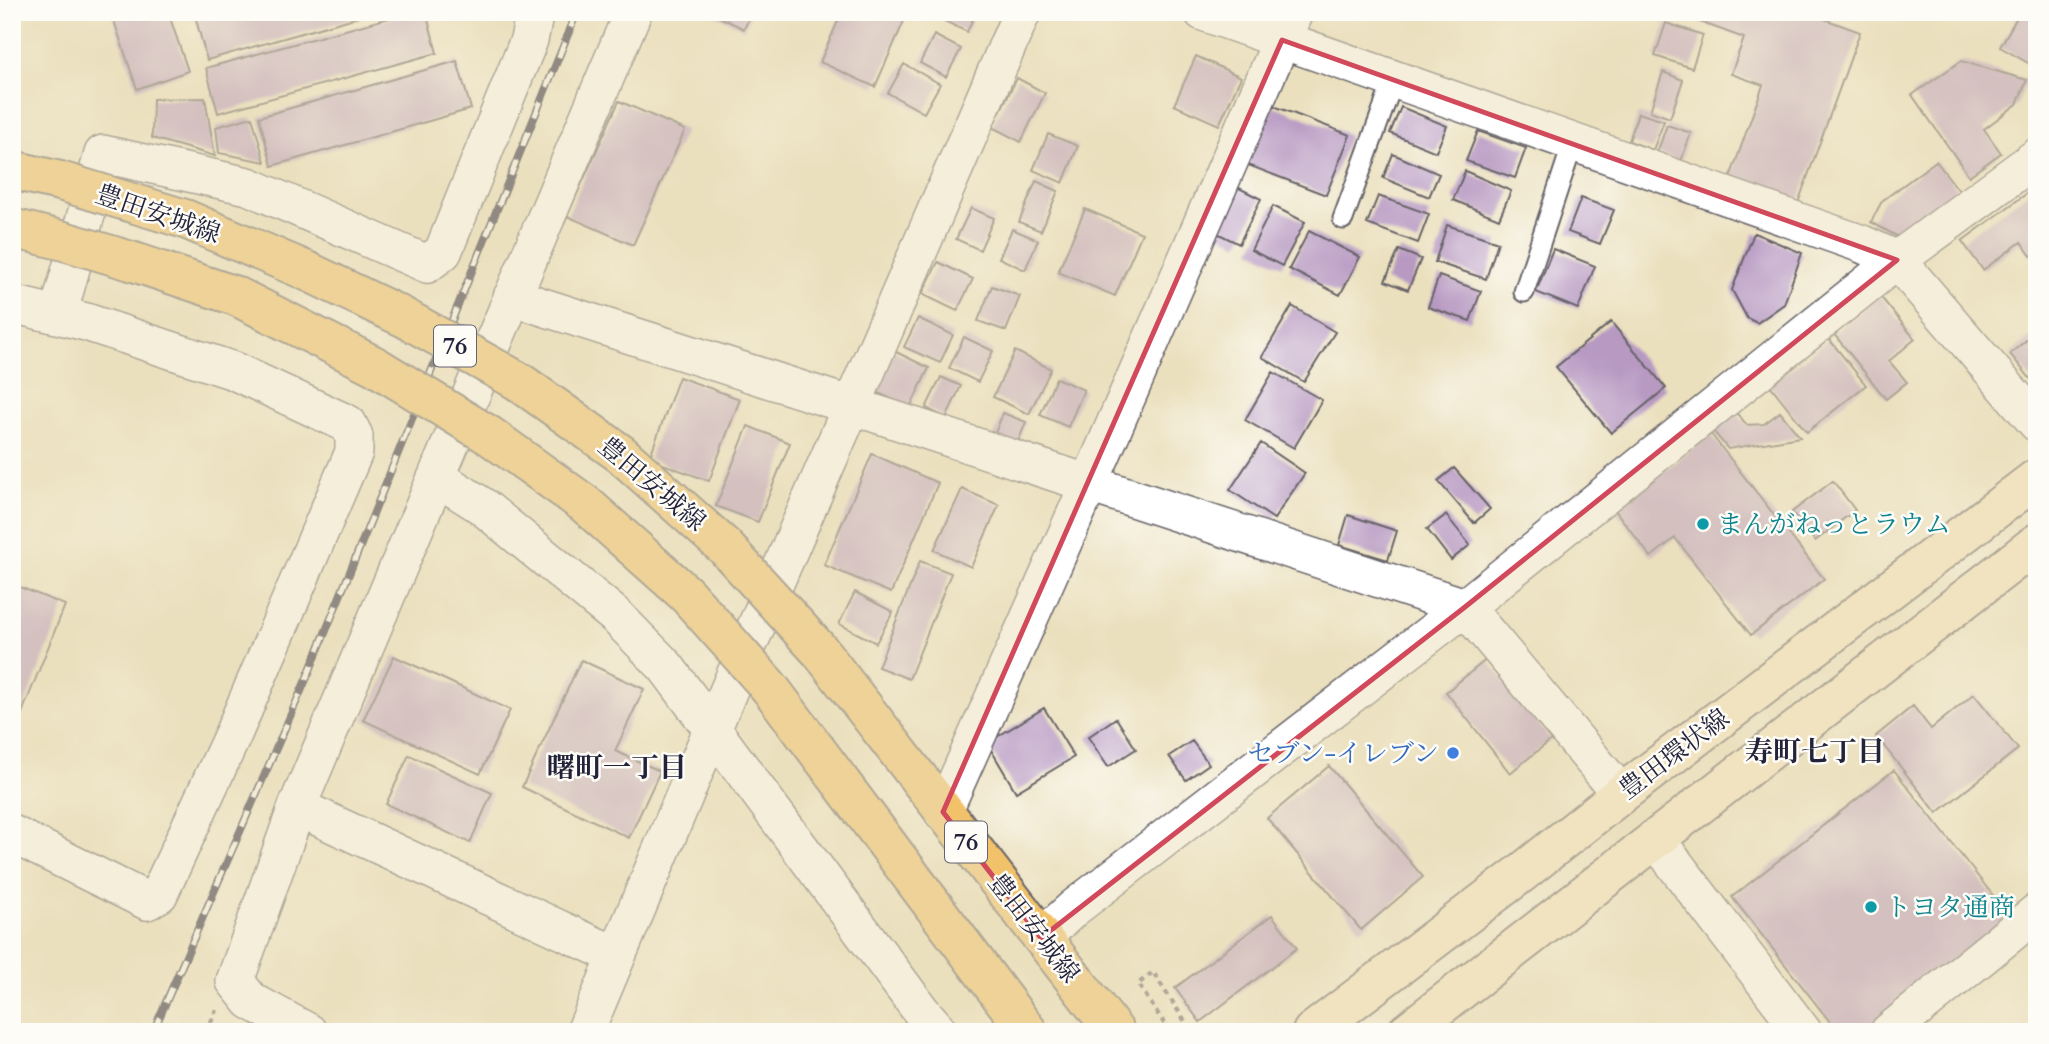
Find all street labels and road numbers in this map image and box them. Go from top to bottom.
street label: 豊田安城線 [91,176,225,252]
road number: 76 [434,326,476,366]
street label: 豊田安城線 [591,429,713,539]
street label: 豊田環状線 [1612,701,1736,807]
road number: 76 [945,822,987,862]
street label: 豊田安城線 [980,866,1088,990]

